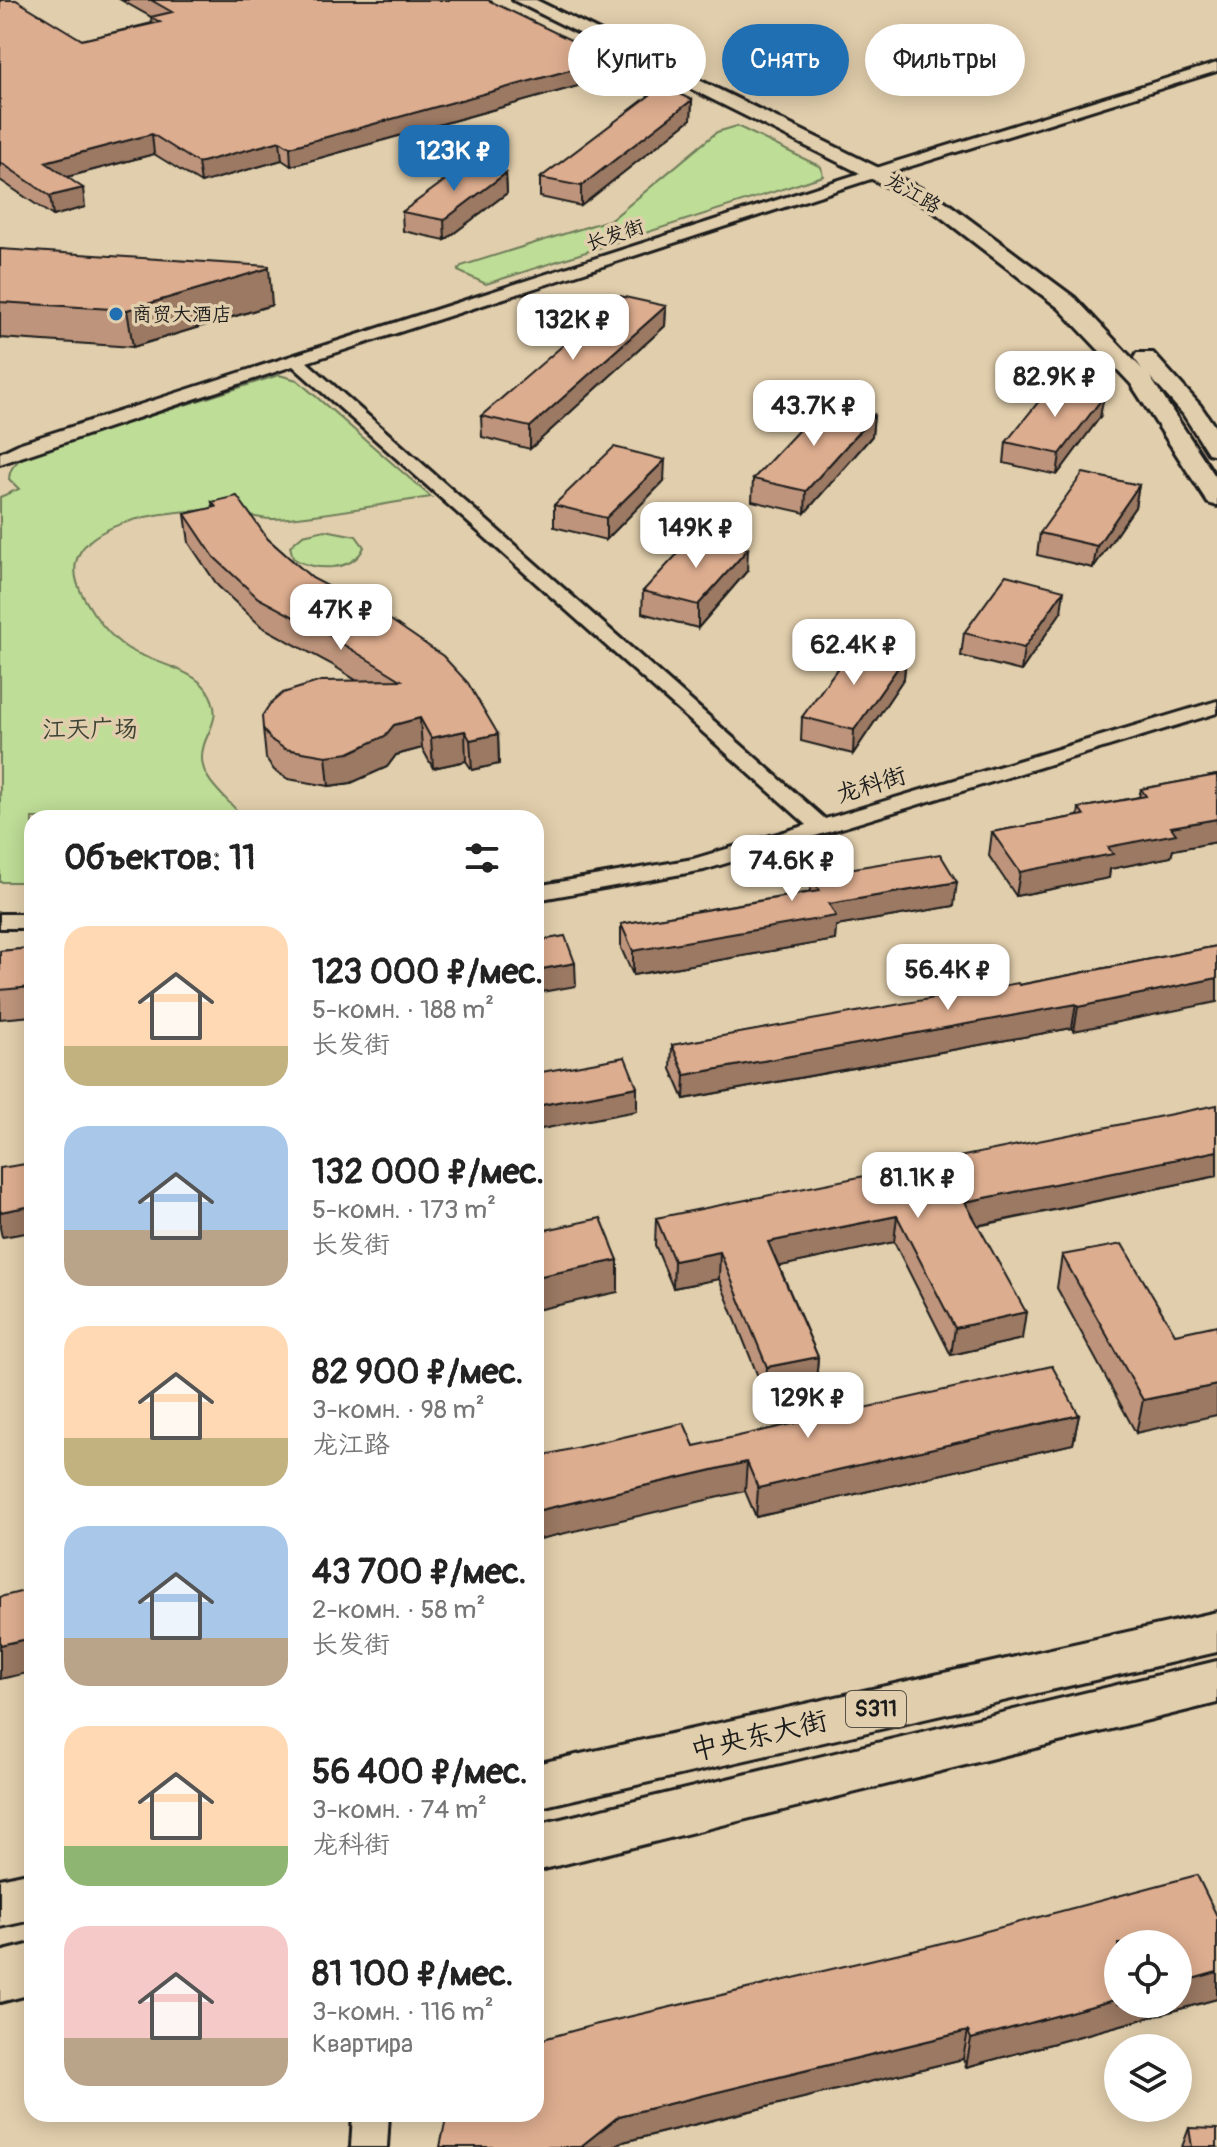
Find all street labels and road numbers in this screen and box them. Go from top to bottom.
street label: 龙江路 [881,167,946,219]
street label: 长发街 [583,214,647,256]
street label: 龙科街 [832,761,910,809]
road number: S311 [846,1691,906,1727]
street label: 中央东大街 [687,1703,831,1769]

